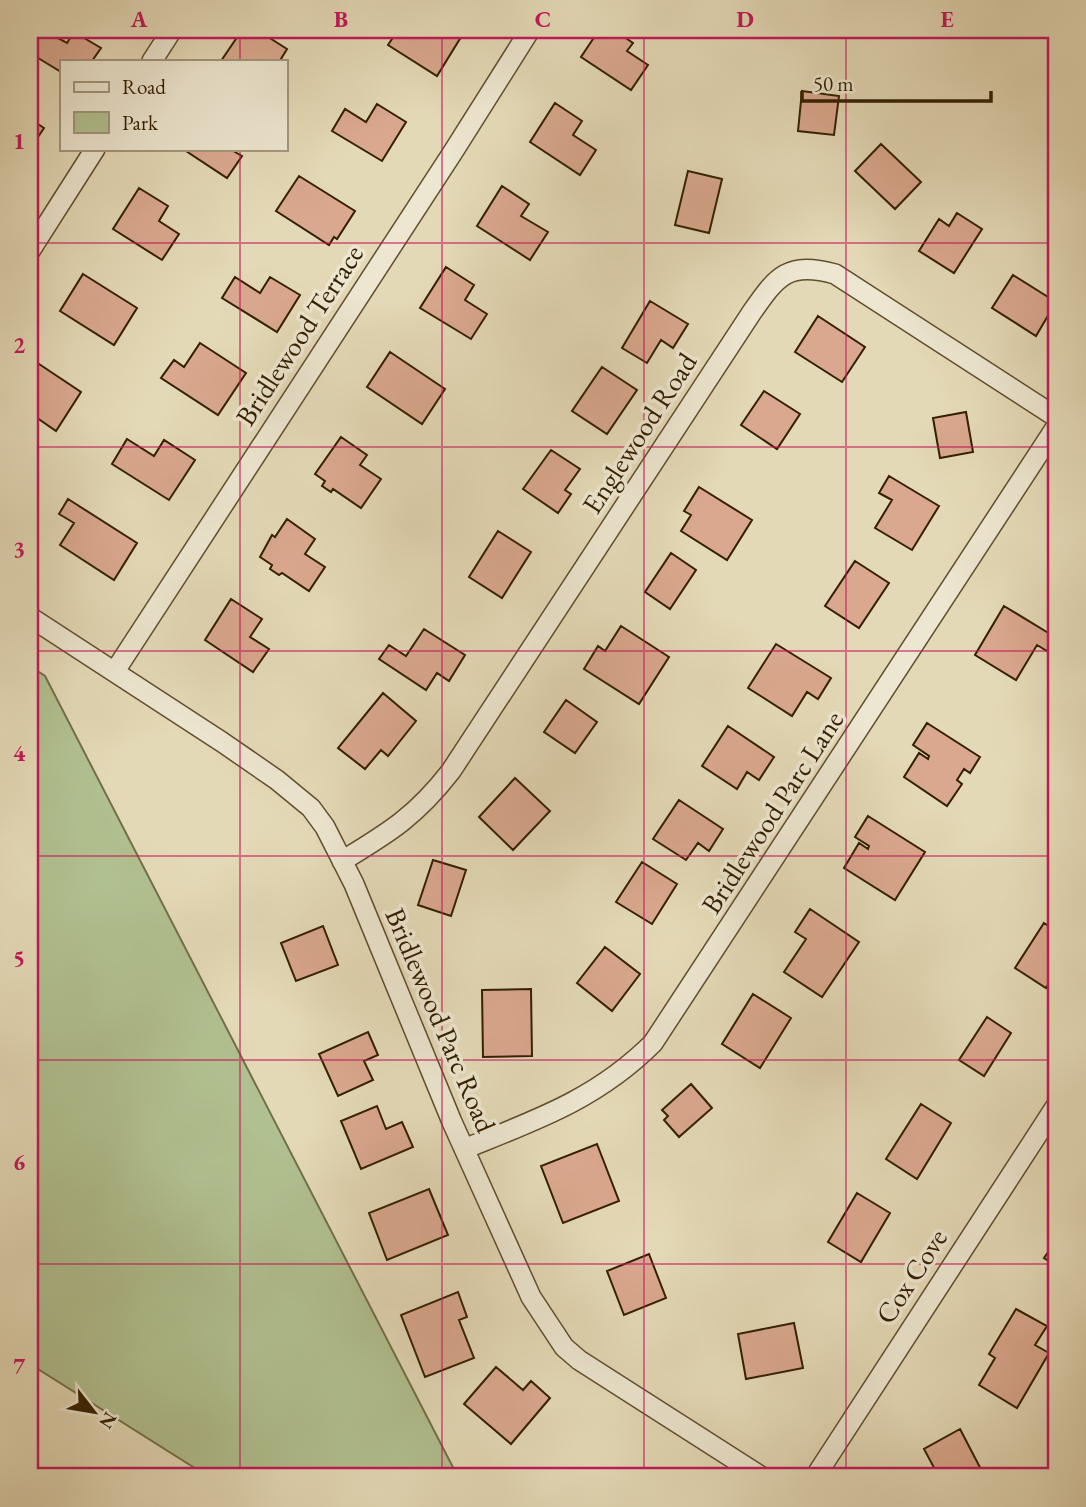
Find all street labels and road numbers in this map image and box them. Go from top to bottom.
street label: Bridlewood Terrace [227,238,371,432]
street label: Englewood Road [574,345,705,520]
street label: Bridlewood Parc Lane [693,703,851,920]
street label: Bridlewood Parc Road [377,902,505,1139]
street label: Cox Cove [867,1222,955,1330]

